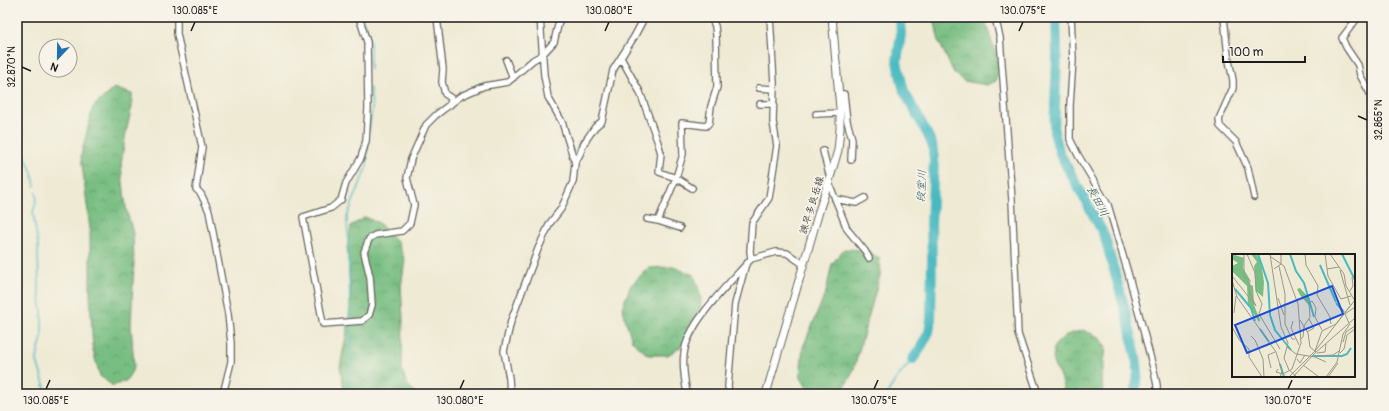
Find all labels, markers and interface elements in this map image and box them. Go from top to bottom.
text: 130.085°E [172,5,218,17]
text: 130.080°E [586,5,632,17]
text: 130.075°E [1000,5,1046,17]
north arrow [38,38,78,78]
scale bar [1223,38,1305,64]
text: 100 m [1229,45,1264,60]
text: 32.870°N [6,46,18,88]
text: N [48,59,60,74]
text: 32.865°N [1373,99,1385,140]
water label: 段堂川 [914,169,929,203]
street label: 諫早多良岳線 [797,175,826,236]
water label: 長田川 [1084,184,1111,219]
inset map [1232,254,1355,377]
text: 130.085°E [23,395,69,407]
text: 130.080°E [437,395,483,407]
text: 130.075°E [851,395,897,407]
text: 130.070°E [1264,395,1312,407]

